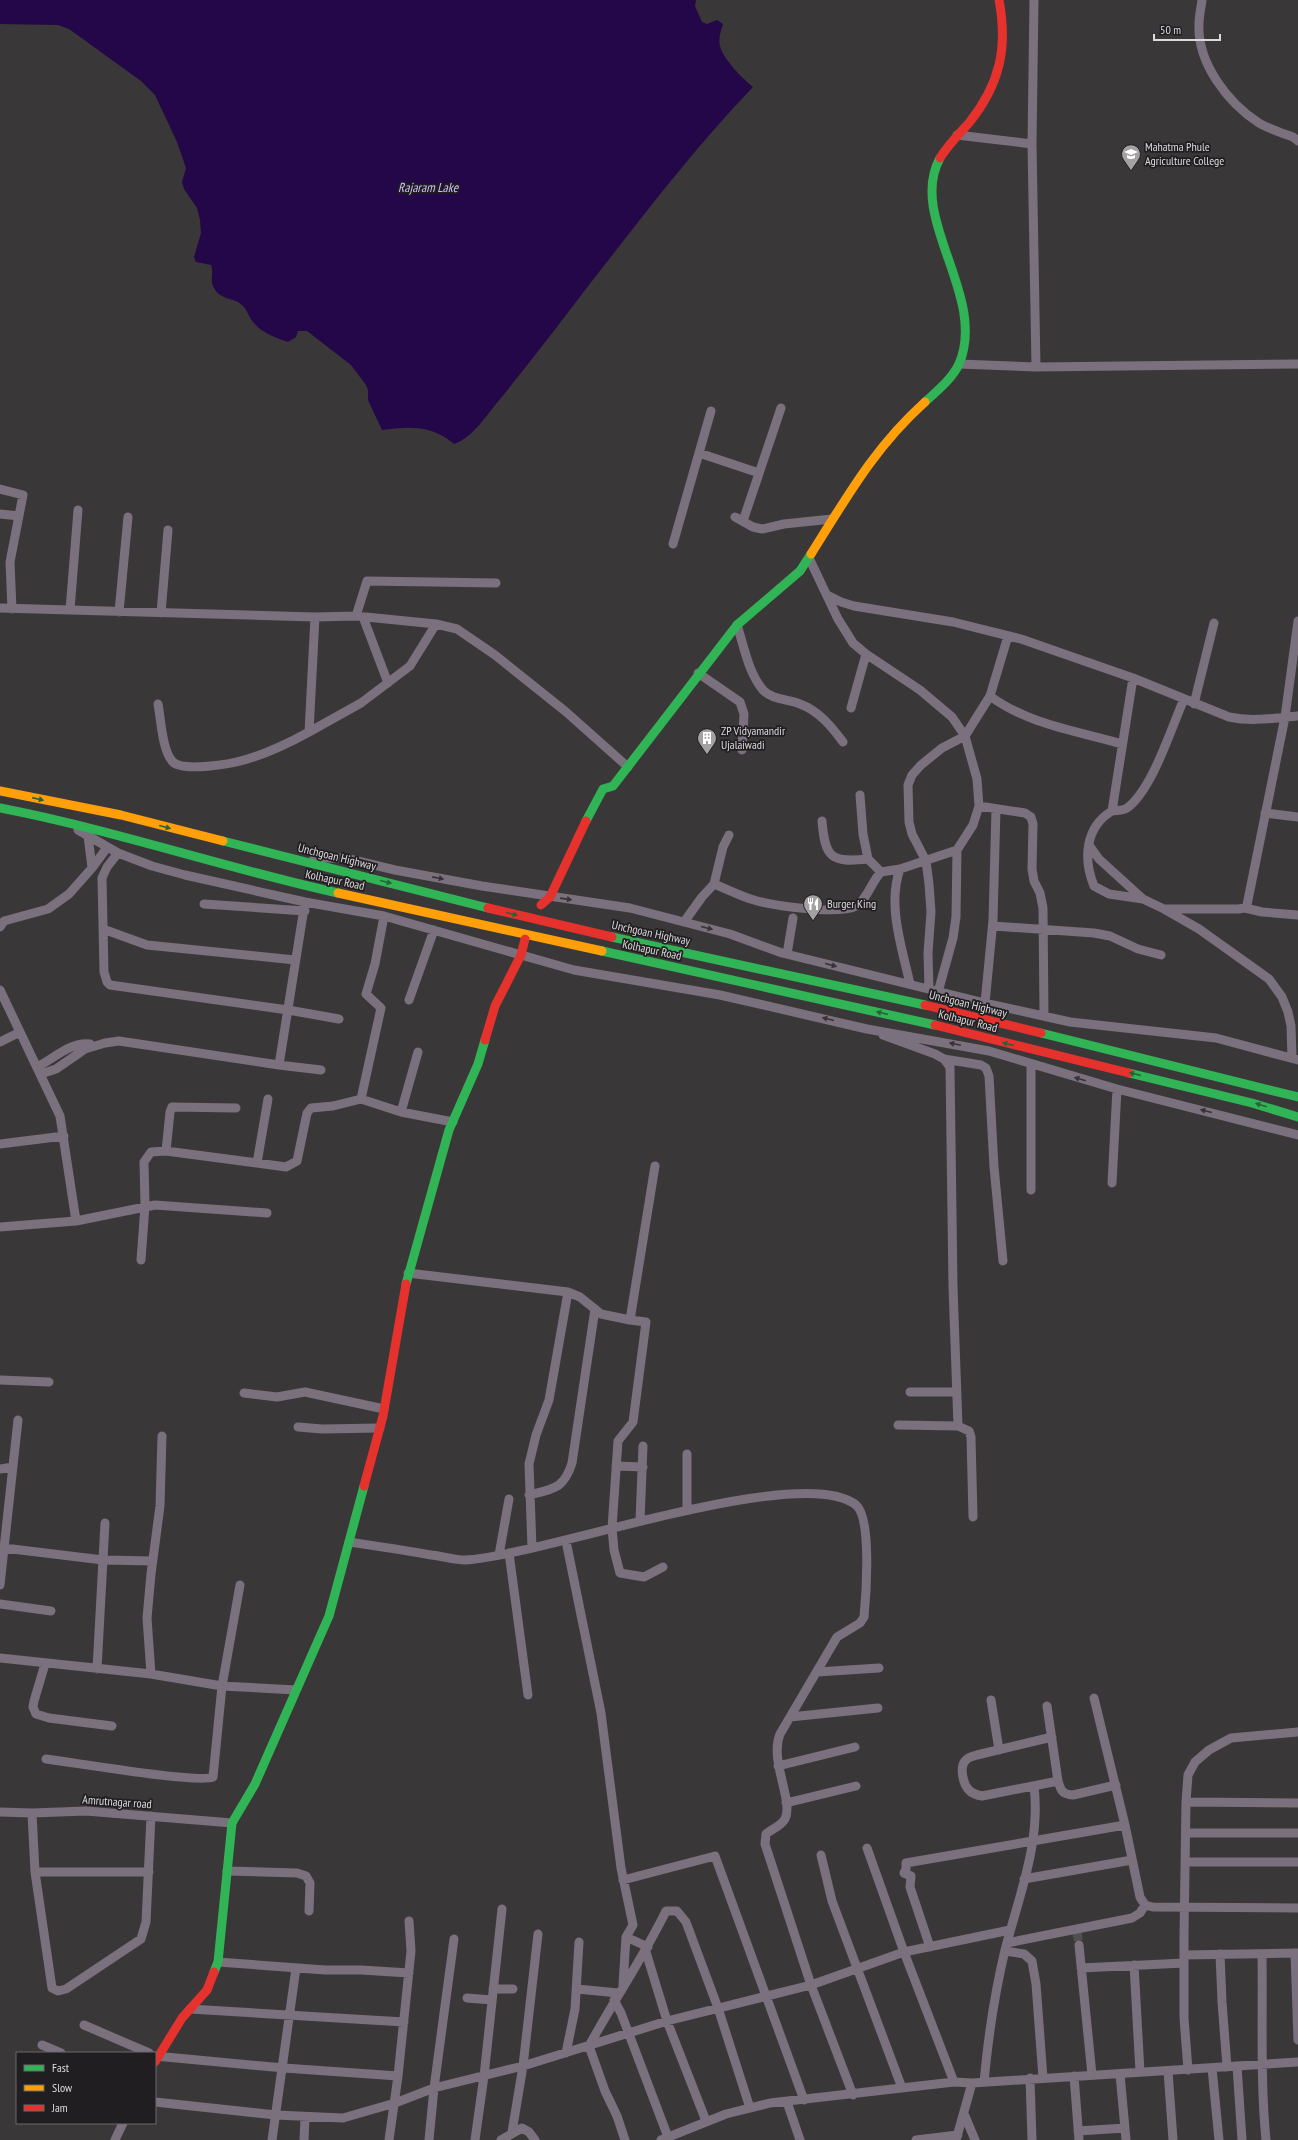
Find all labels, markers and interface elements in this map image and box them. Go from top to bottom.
scale bar [1154,16,1220,42]
text: 50 m [1160,22,1181,37]
place label: Mahatma Phule Agriculture College [1145,139,1224,168]
school or university icon: Mahatma Phule Agriculture College [1120,143,1142,171]
water label: Rajaram Lake [398,179,460,196]
place label: ZP Vidyamandir Ujalaiwadi [721,723,786,752]
building icon: ZP Vidyamandir Ujalaiwadi [696,727,718,755]
one-way arrow [32,797,44,803]
one-way arrow [159,824,171,830]
street label: Unchgoan Highway [297,840,378,874]
street label: Kolhapur Road [304,866,366,893]
one-way arrow [431,875,444,881]
one-way arrow [380,879,392,885]
restaurant icon: Burger King [802,893,824,921]
one-way arrow [560,896,572,902]
place label: Burger King [827,896,876,911]
one-way arrow [506,911,518,917]
street label: Unchgoan Highway [610,917,692,948]
one-way arrow [701,925,713,931]
street label: Kolhapur Road [621,936,683,963]
one-way arrow [825,963,837,969]
street label: Unchgoan Highway [928,987,1009,1021]
street label: Kolhapur Road [937,1006,999,1035]
one-way arrow [876,1009,888,1015]
one-way arrow [821,1016,833,1022]
one-way arrow [949,1041,961,1047]
one-way arrow [1002,1041,1014,1047]
one-way arrow [1128,1071,1141,1077]
one-way arrow [1074,1076,1086,1082]
one-way arrow [1254,1102,1266,1108]
one-way arrow [1200,1108,1212,1114]
street label: Amrutnagar road [82,1792,152,1811]
legend [16,2052,156,2124]
text: Fast [52,2060,70,2075]
text: Slow [52,2080,73,2095]
text: Jam [51,2100,68,2115]

